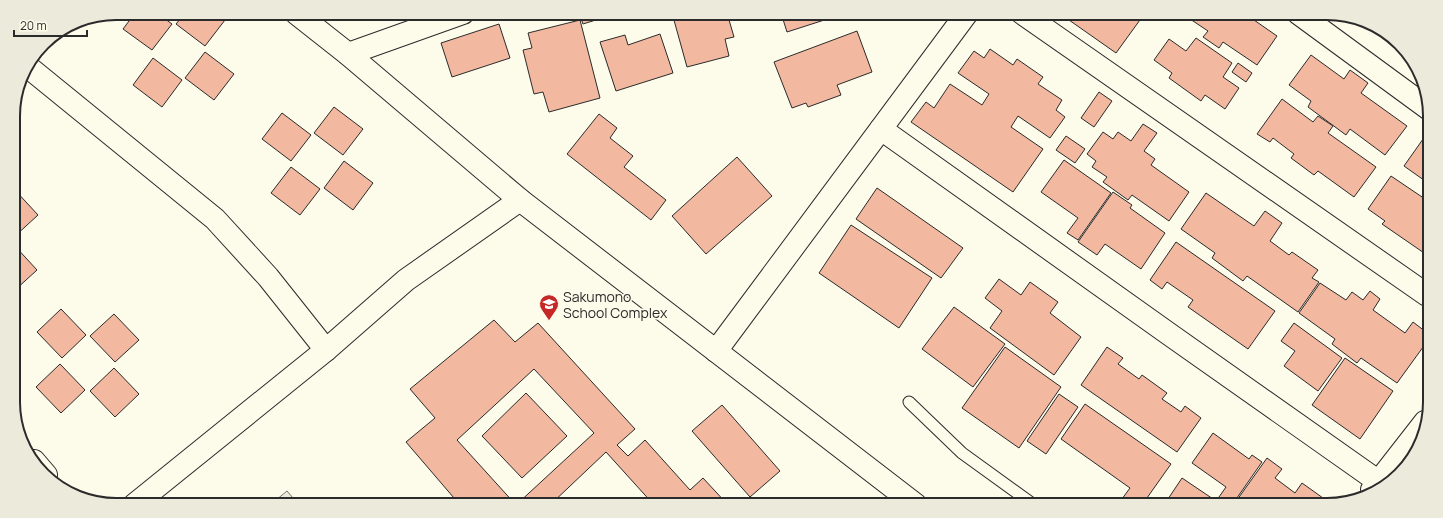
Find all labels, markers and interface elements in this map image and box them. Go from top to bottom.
scale bar [14,12,87,38]
text: 20 m [20,17,47,34]
place label: Sakumono School Complex [563,287,668,322]
school or university icon: Sakumono School Complex [538,293,560,321]

